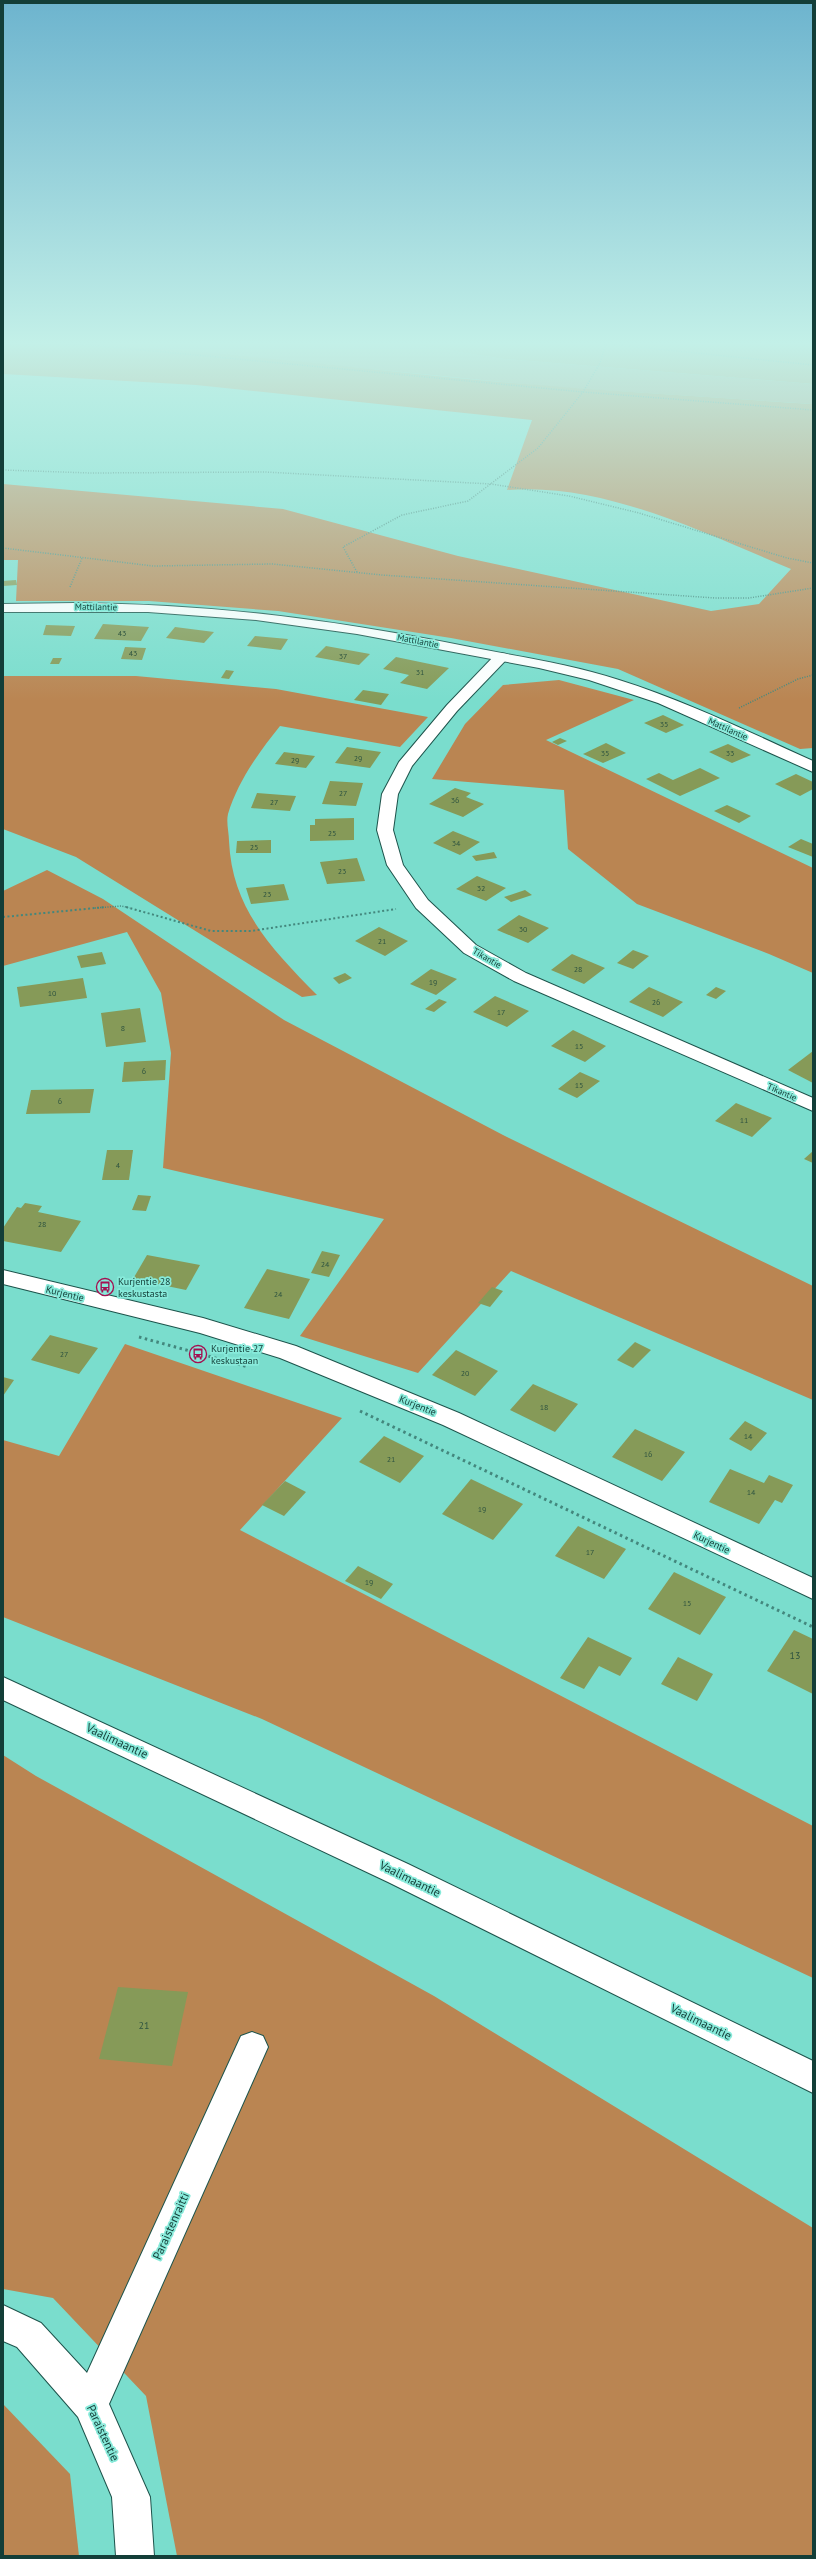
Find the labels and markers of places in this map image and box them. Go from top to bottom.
place label: Kurjentie 28 keskustasta [118,1275,171,1300]
bus stop icon: Kurjentie 28 keskustasta [95,1277,115,1297]
place label: Kurjentie 27 keskustaan [211,1342,264,1367]
bus stop icon: Kurjentie 27 keskustaan [188,1344,208,1364]

